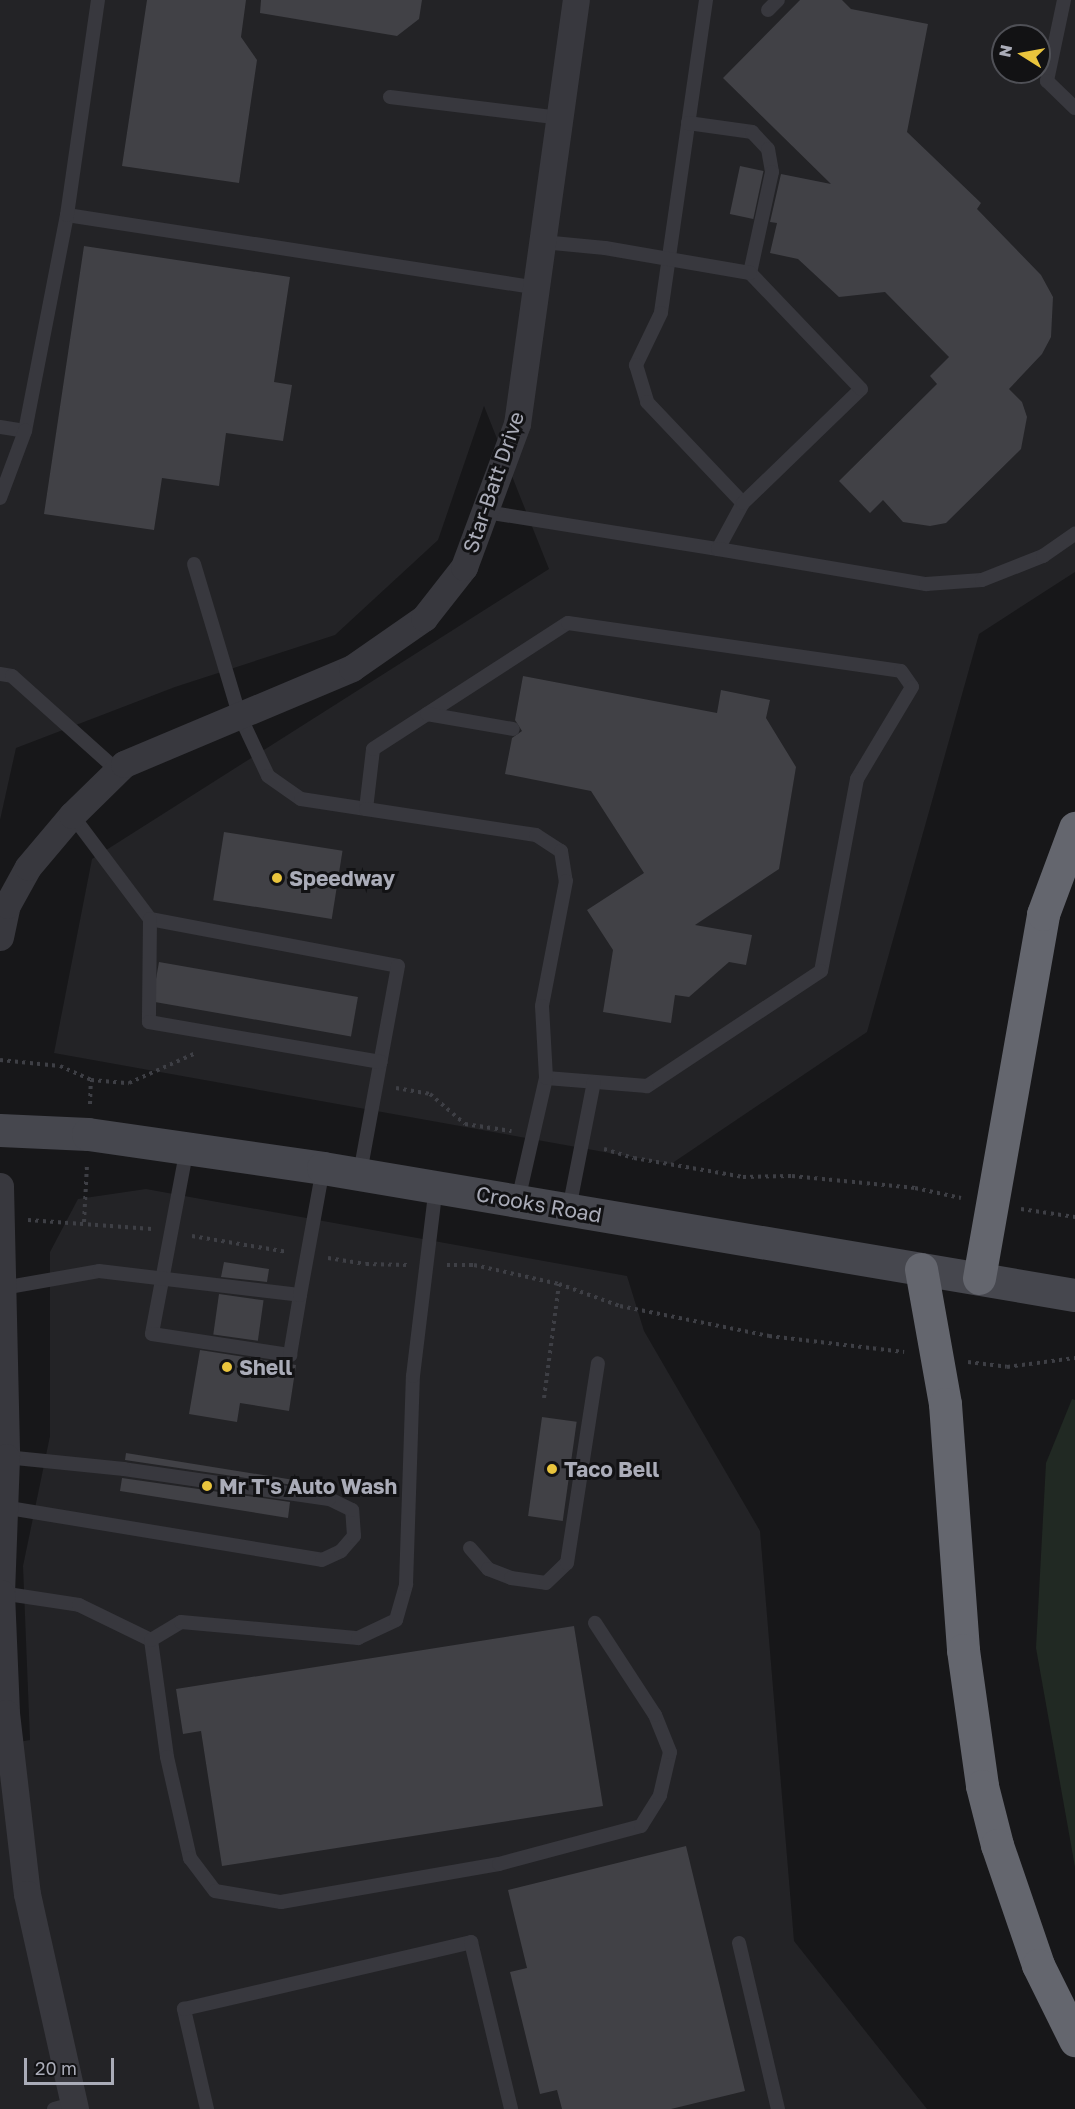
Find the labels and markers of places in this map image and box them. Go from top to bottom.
place label: Speedway [289,865,395,891]
marker: Speedway [270,871,284,885]
place label: Shell [239,1354,292,1380]
marker: Shell [220,1360,234,1374]
place label: Taco Bell [564,1456,659,1482]
marker: Taco Bell [545,1462,559,1476]
place label: Mr T's Auto Wash [219,1473,397,1499]
marker: Mr T's Auto Wash [200,1479,214,1493]

